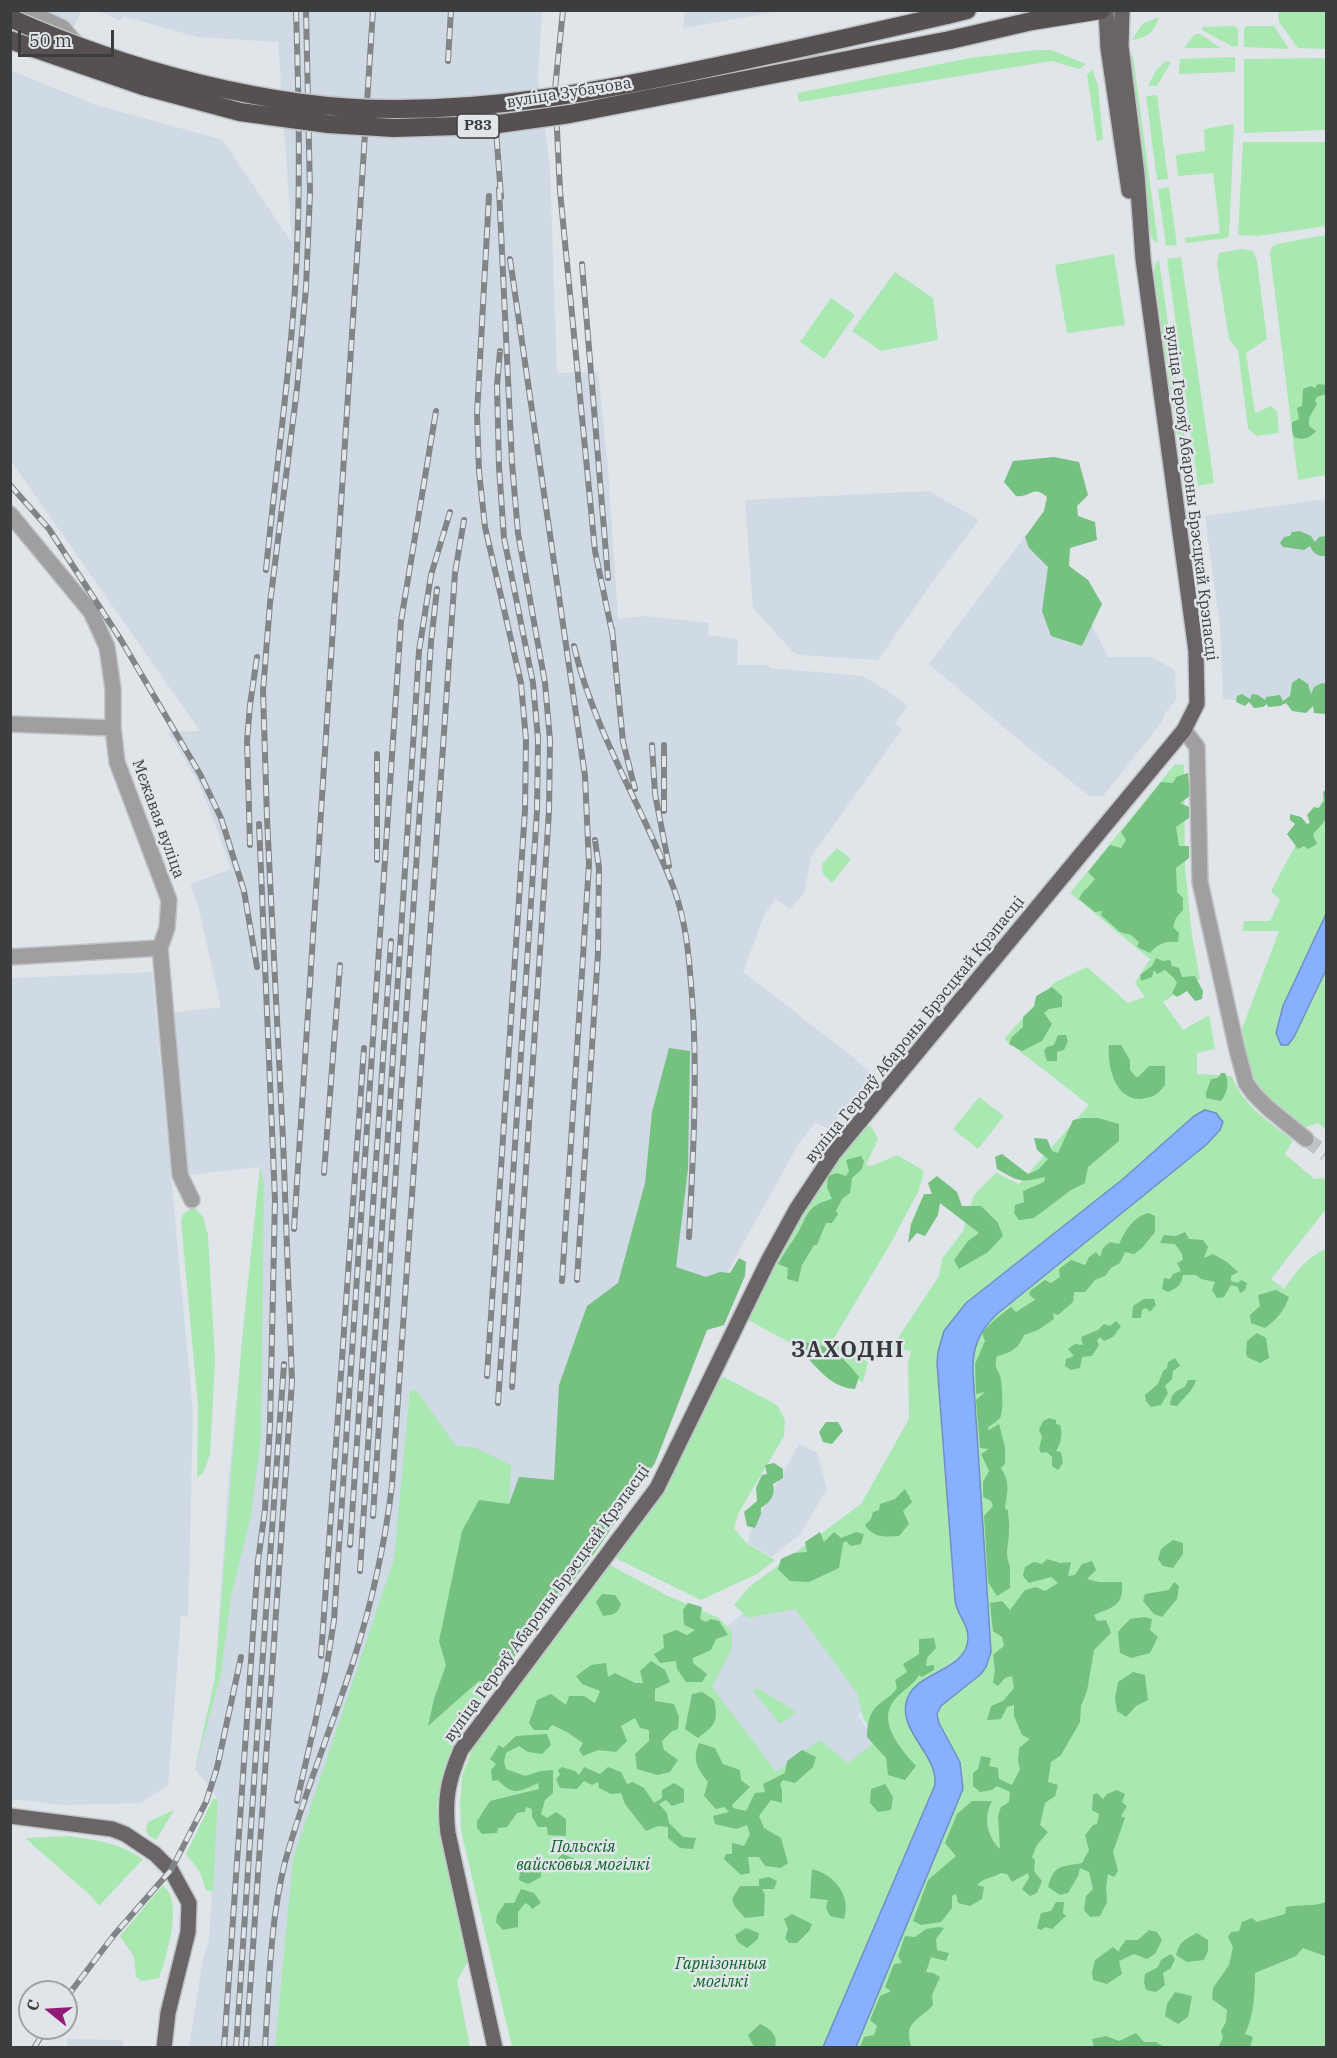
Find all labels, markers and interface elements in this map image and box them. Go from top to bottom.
scale bar [21,18,117,56]
text: 50 m [29,29,72,52]
street label: вуліца Зубачова [505,74,633,112]
road number: Р83 [457,114,499,138]
street label: вуліца Герояў Абароны Брэсцкай Крэпасці [1161,324,1221,662]
street label: Межавая вуліца [128,757,188,881]
street label: вуліца Герояў Абароны Брэсцкай Крэпасці [801,893,1029,1167]
district label: ЗАХОДНІ [791,1338,905,1364]
street label: вуліца Герояў Абароны Брэсцкай Крэпасці [440,1462,654,1746]
park label: Польскія вайсковыя могілкі [516,1837,650,1875]
park label: Гарнізонныя могілкі [675,1954,767,1992]
north arrow [18,1980,78,2040]
text: С [22,1997,44,2013]

